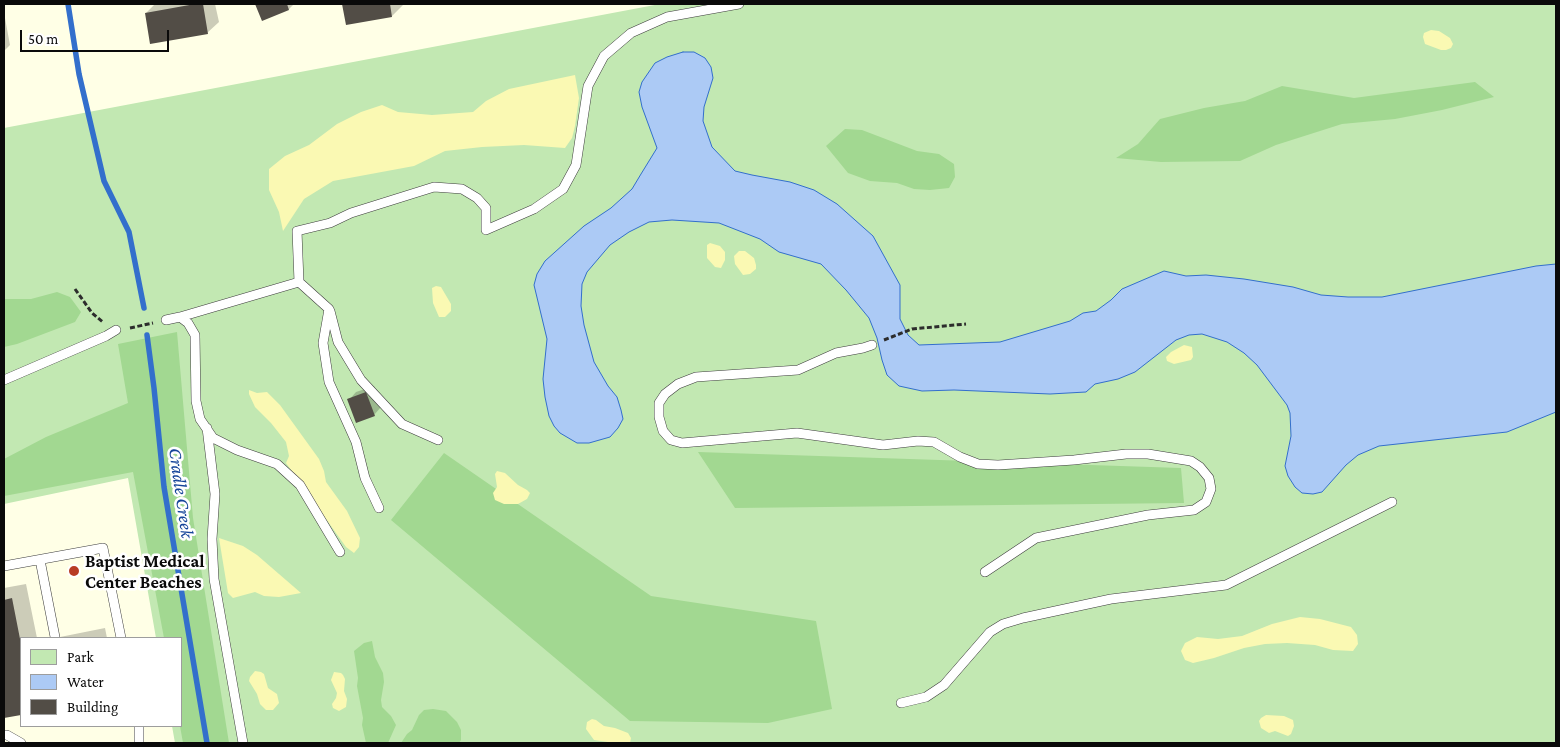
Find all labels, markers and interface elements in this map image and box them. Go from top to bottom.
scale bar [22,20,171,52]
text: 50 m [28,31,58,47]
water label: Cradle Creek [163,446,199,540]
place label: Baptist Medical Center Beaches [85,550,204,592]
marker: Baptist Medical Center Beaches [67,564,81,578]
legend [20,637,182,727]
text: Park [67,649,94,665]
text: Water [67,674,104,690]
text: Building [67,699,118,715]

